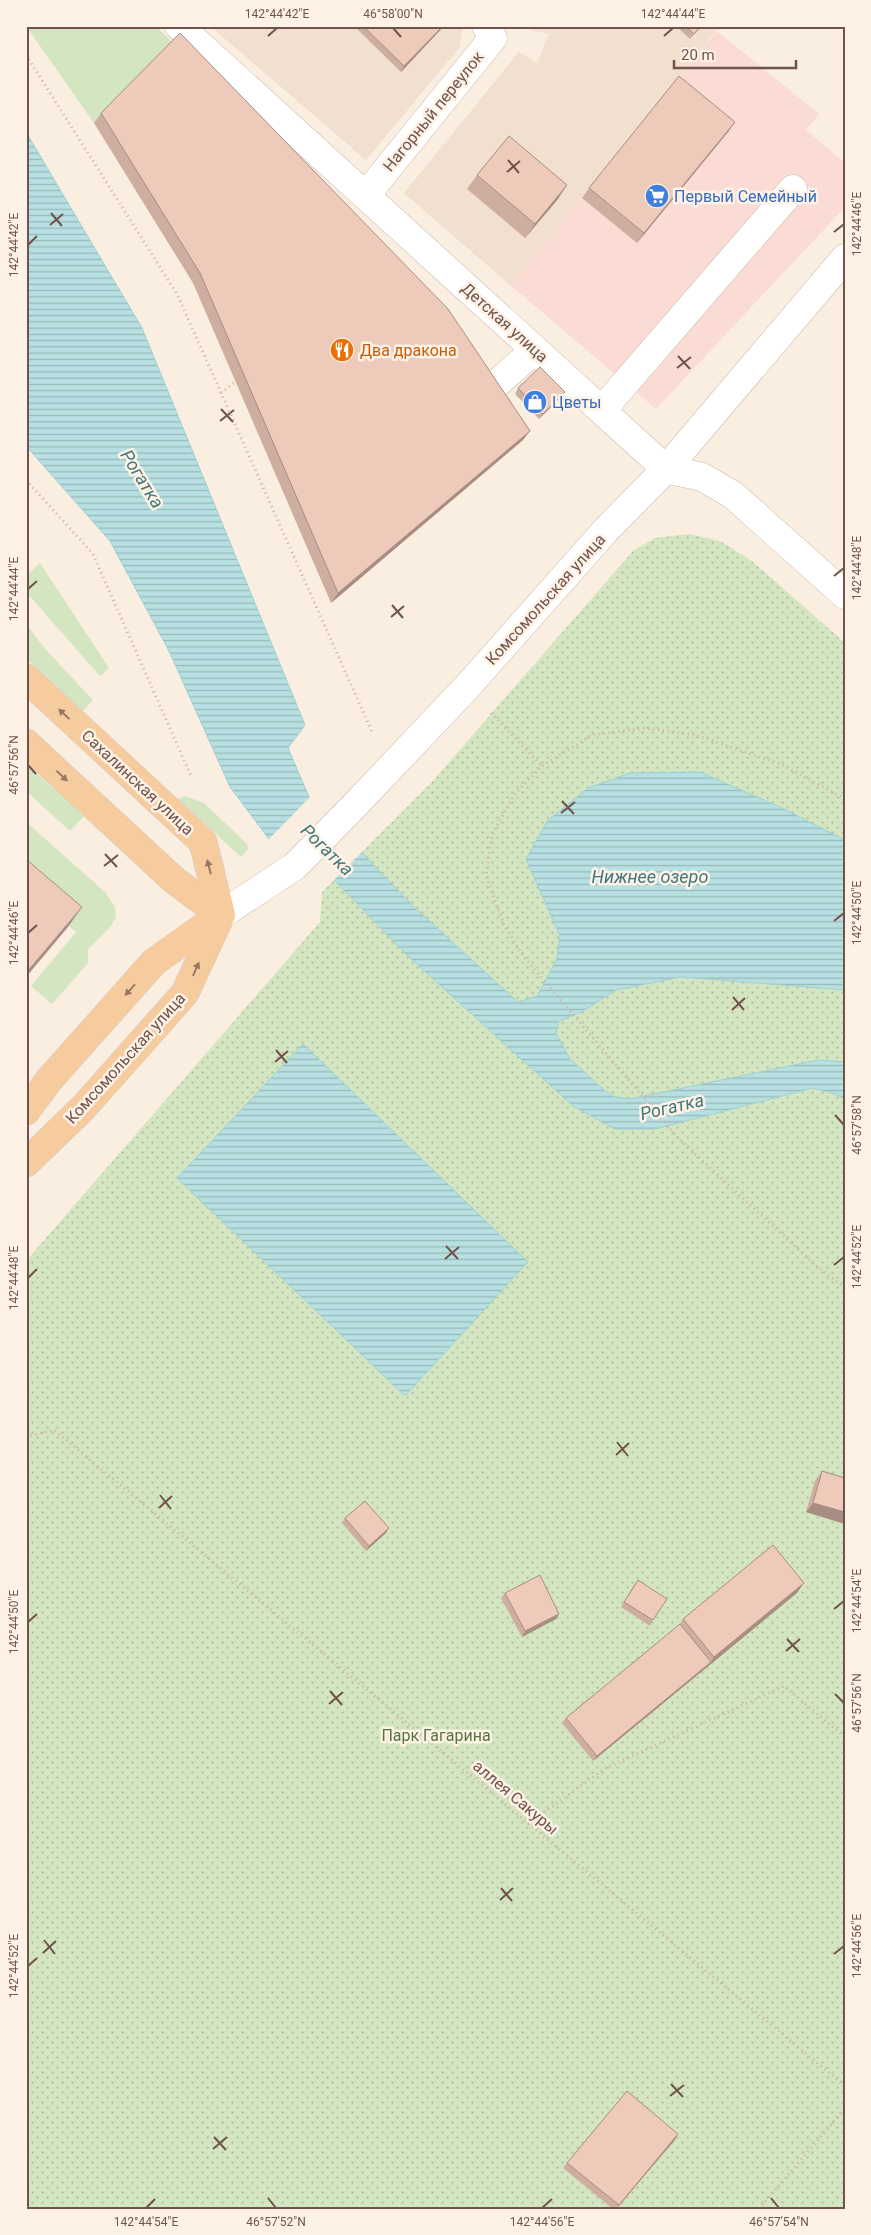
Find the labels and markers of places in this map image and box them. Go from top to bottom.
supermarket icon: Первый Семейный [644,183,670,209]
place label: Первый Семейный [674,187,817,206]
restaurant icon: Два дракона [329,337,355,363]
place label: Два дракона [360,341,457,360]
shop icon: Цветы [522,389,548,415]
place label: Цветы [552,393,601,412]

